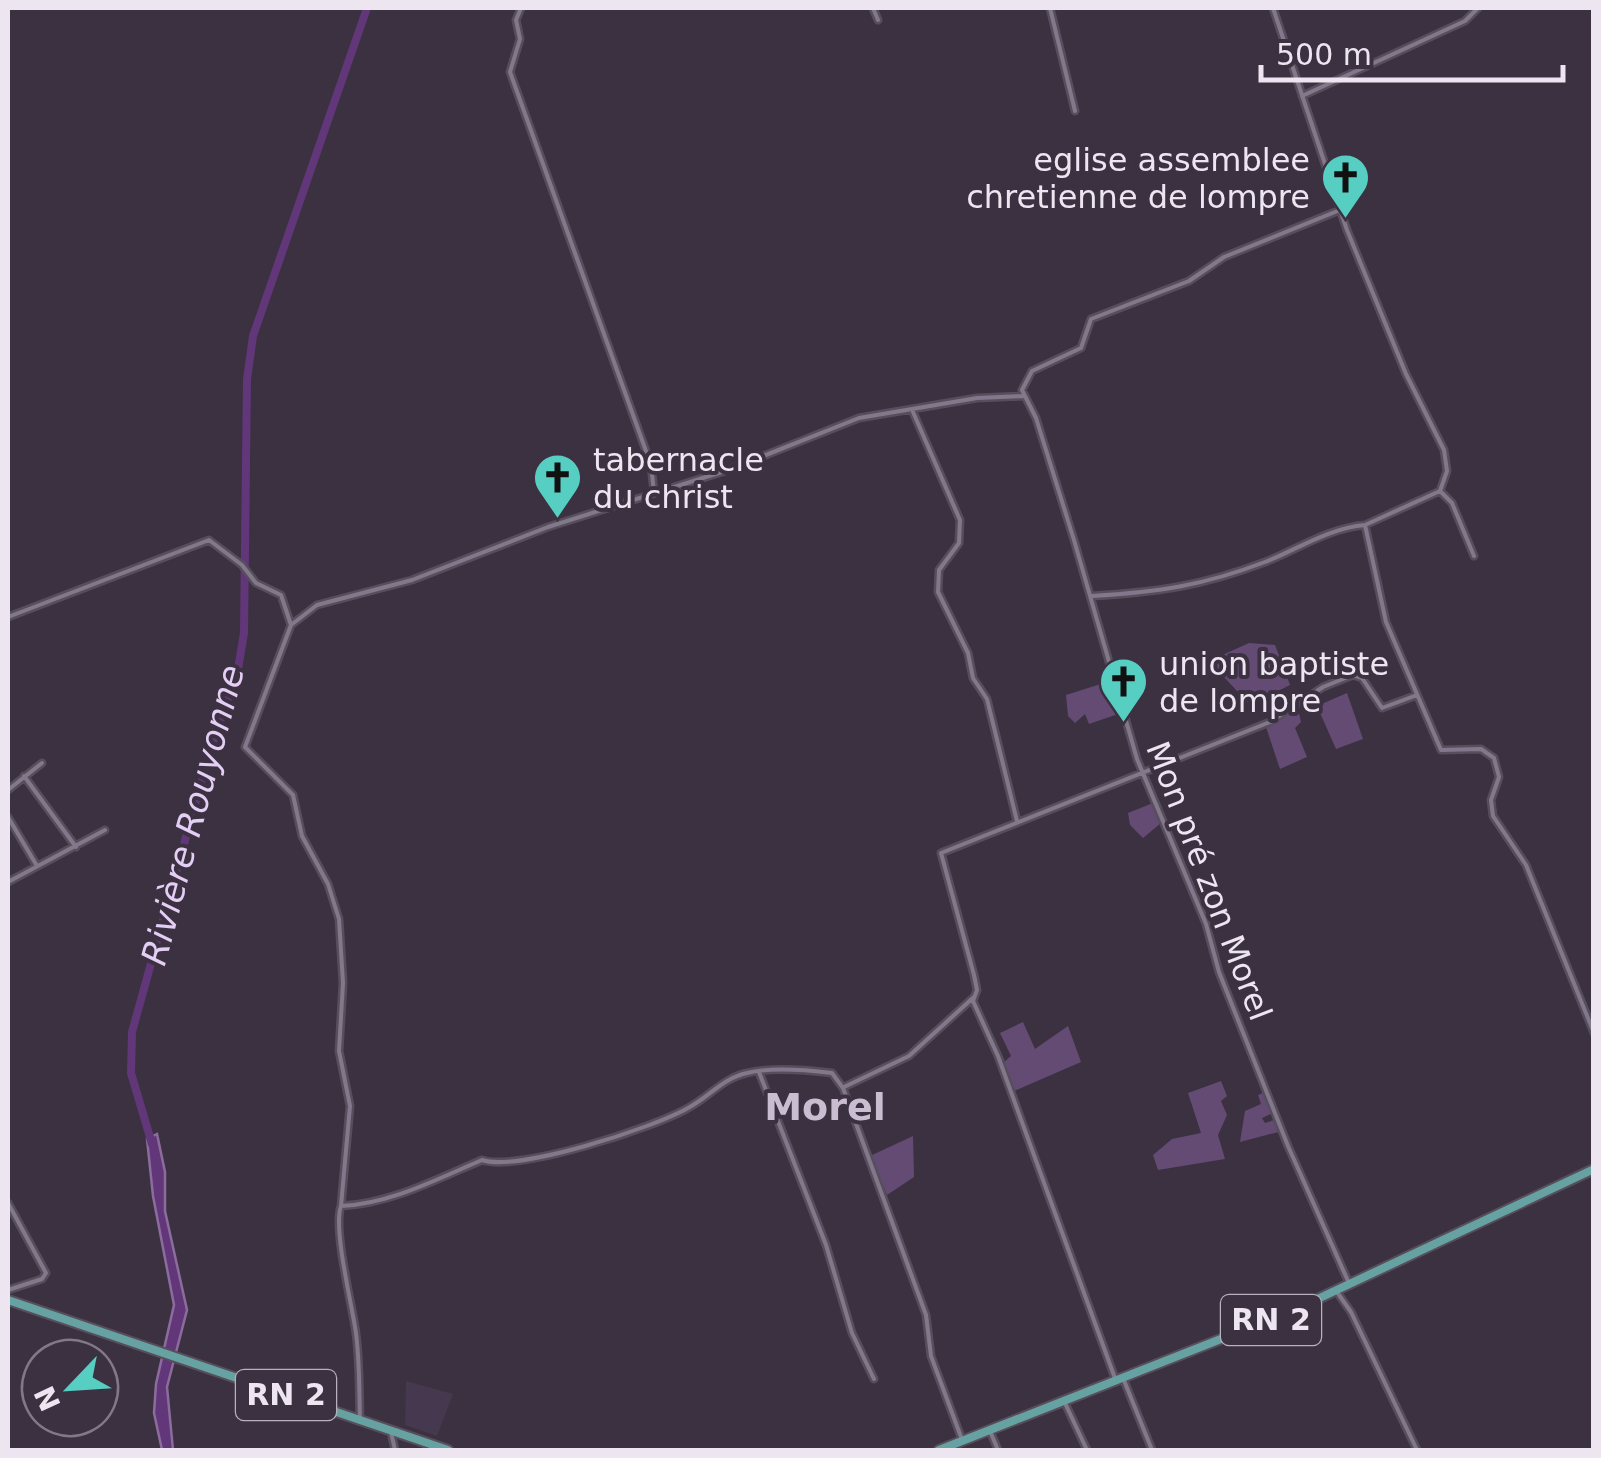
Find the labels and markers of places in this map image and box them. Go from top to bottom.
place label: eglise assemblee chretienne de lompre [966,141,1310,216]
church icon: eglise assemblee chretienne de lompre [1319,152,1371,220]
place label: tabernacle du christ [593,441,764,516]
church icon: tabernacle du christ [532,452,584,520]
place label: union baptiste de lompre [1159,645,1389,720]
church icon: union baptiste de lompre [1098,656,1150,724]

